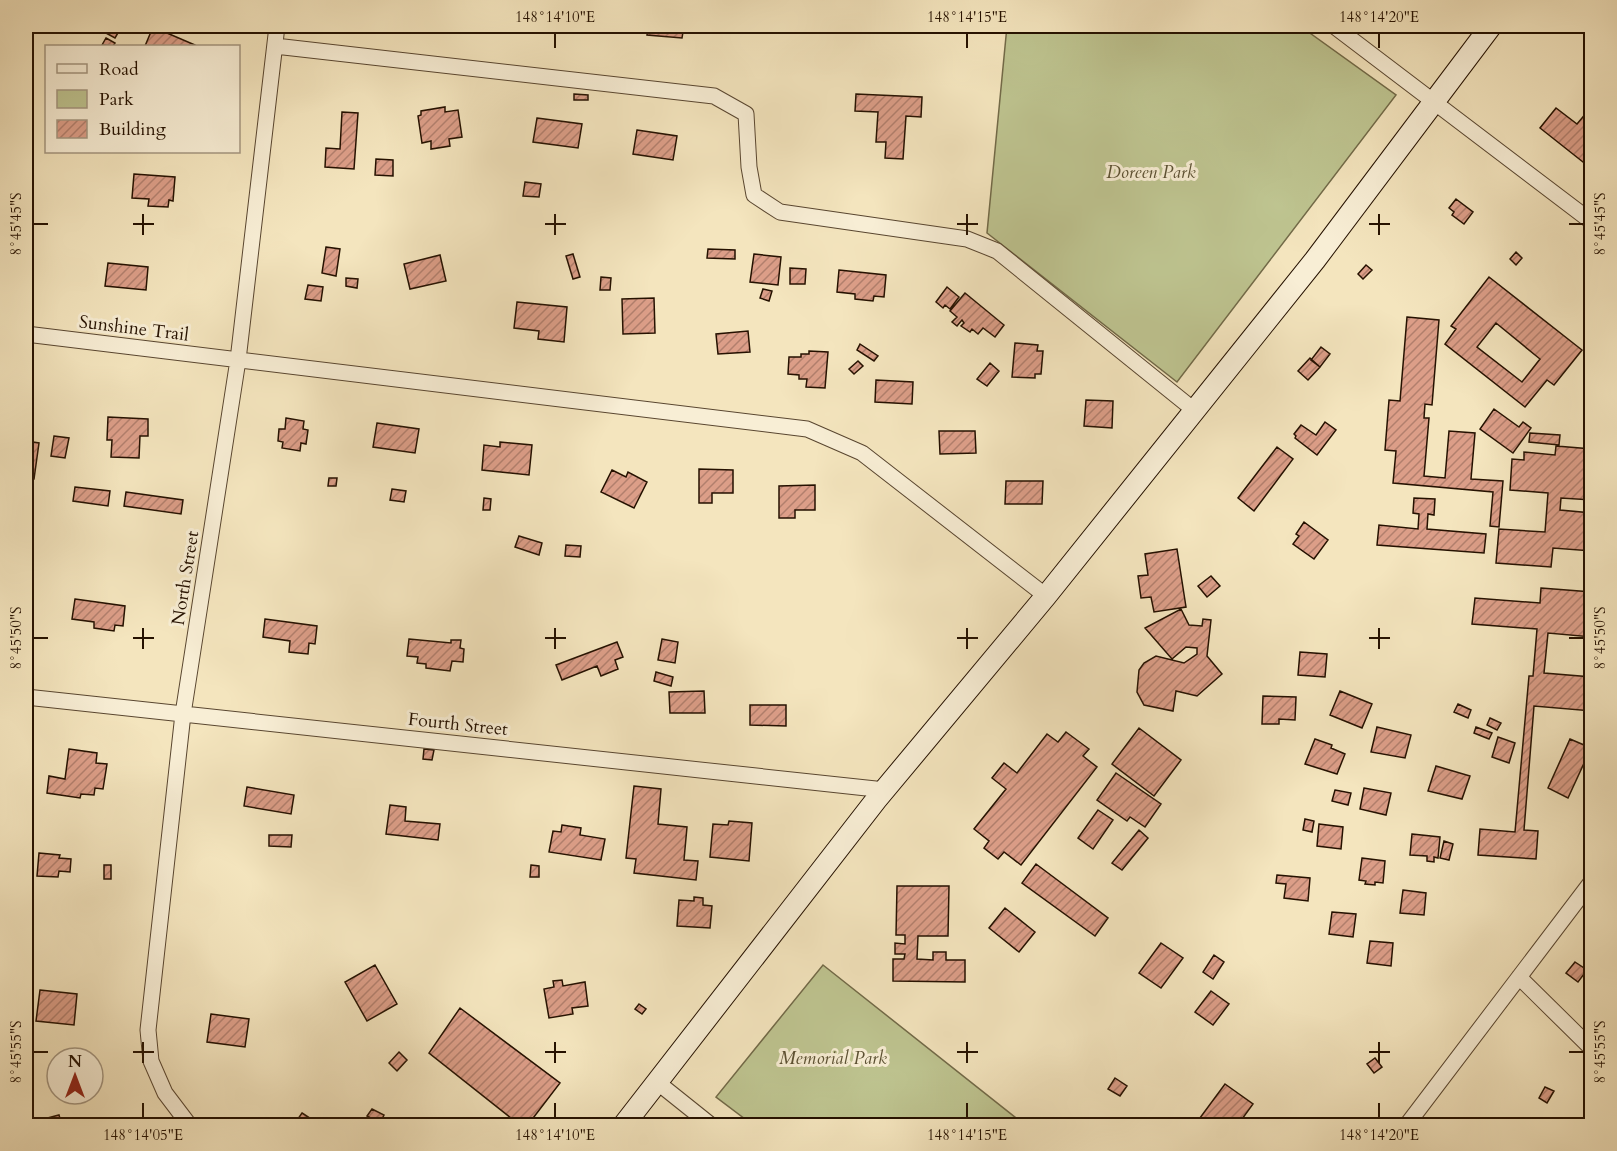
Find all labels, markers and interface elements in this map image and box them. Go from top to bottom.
text: 148°14'10"E [515,7,595,27]
text: 148°14'15"E [927,7,1007,27]
text: 148°14'20"E [1339,7,1419,27]
legend [45,45,240,153]
text: Road [99,57,139,82]
text: Park [99,87,134,112]
text: Building [99,117,167,142]
park label: Doreen Park [1106,160,1196,185]
text: 8°45'45"S [6,192,26,256]
text: 8°45'45"S [1590,192,1610,256]
street label: Sunshine Trail [78,309,191,348]
street label: North Street [166,529,205,627]
text: 8°45'50"S [6,606,26,670]
text: 8°45'50"S [1590,606,1610,670]
street label: Fourth Street [407,707,509,742]
text: 8°45'55"S [6,1020,26,1084]
text: 8°45'55"S [1590,1020,1610,1084]
north arrow [45,1046,105,1106]
park label: Memorial Park [779,1046,887,1071]
text: N [68,1051,82,1073]
text: 148°14'05"E [103,1125,183,1145]
text: 148°14'10"E [515,1125,595,1145]
text: 148°14'15"E [927,1125,1007,1145]
text: 148°14'20"E [1339,1125,1419,1145]

